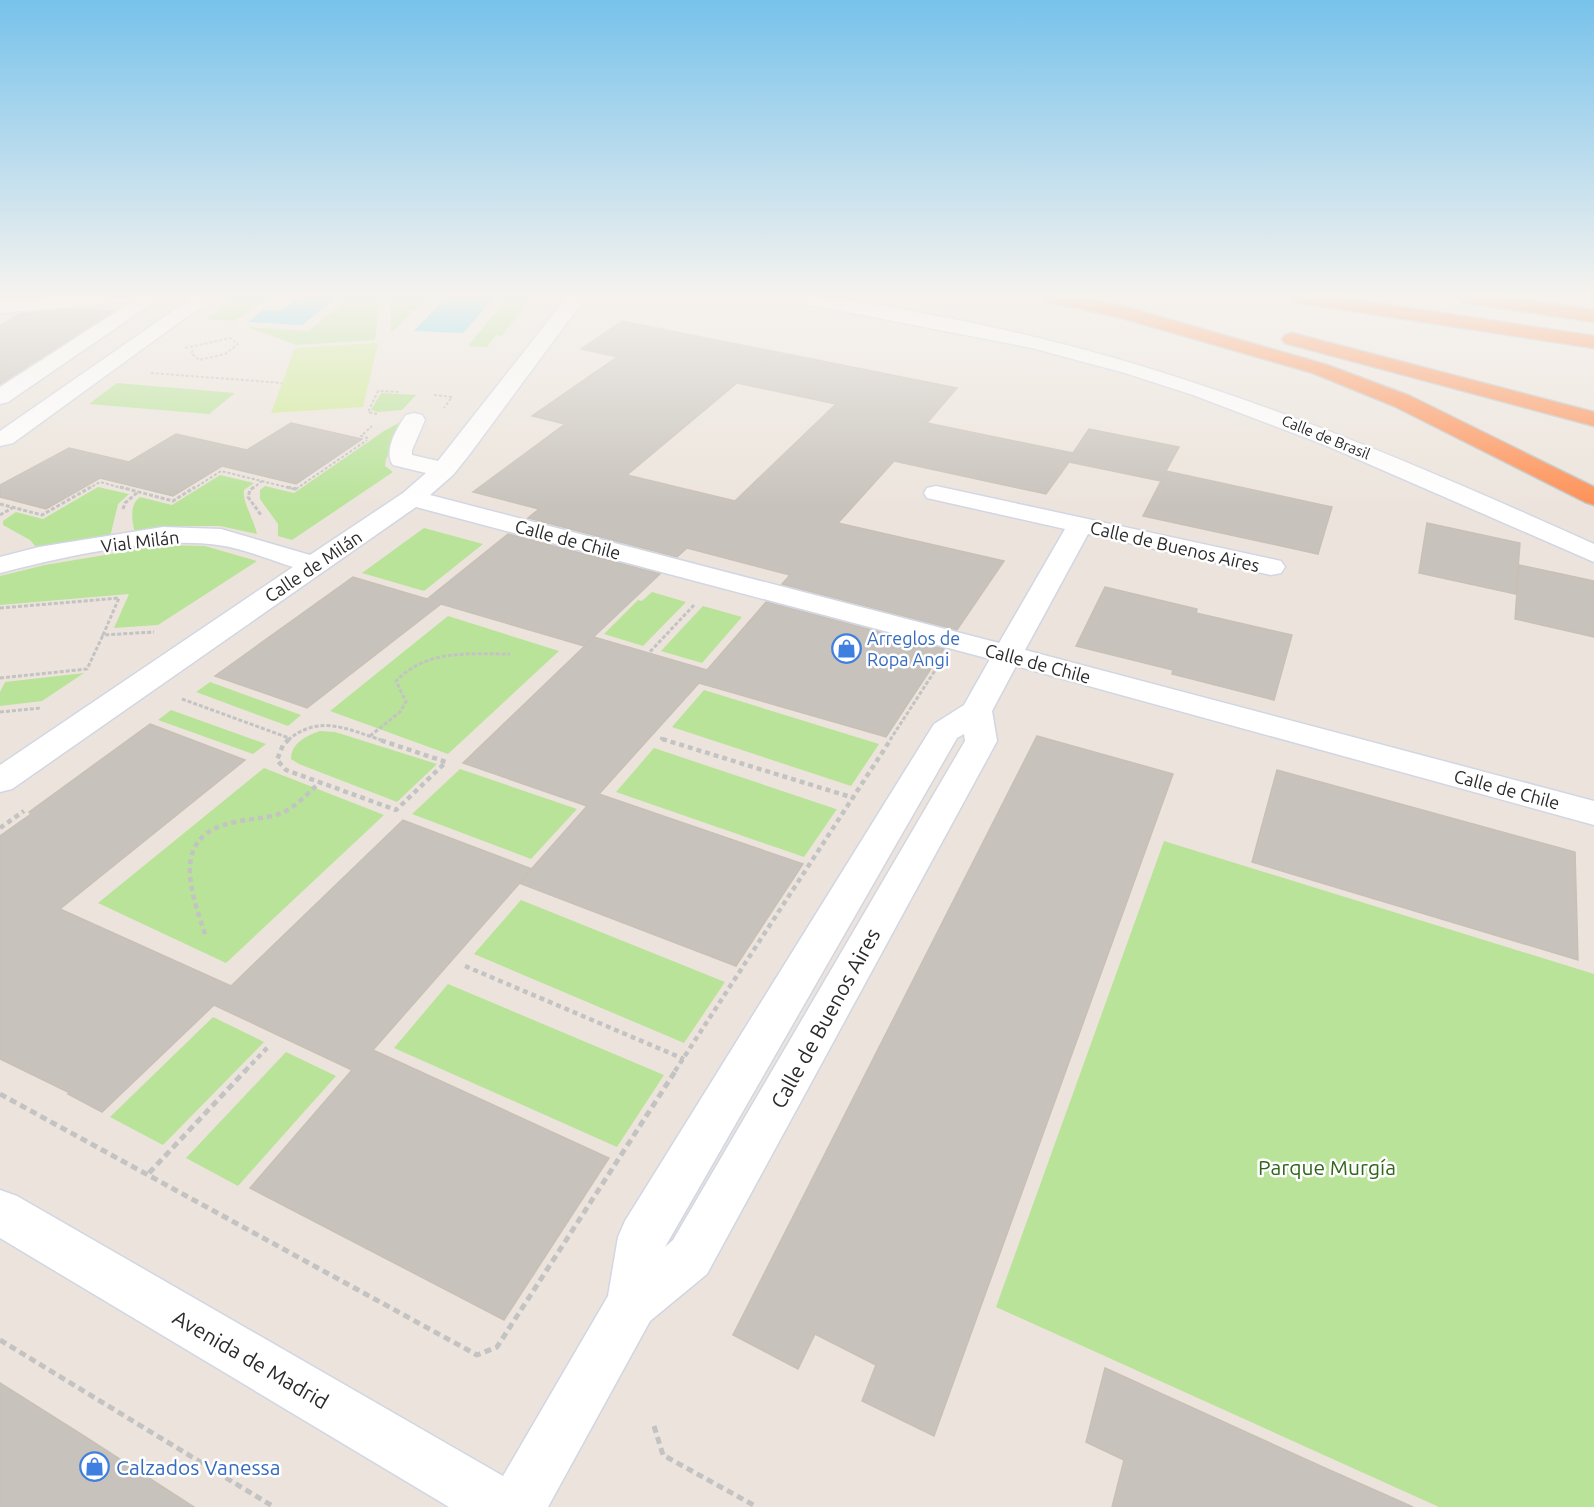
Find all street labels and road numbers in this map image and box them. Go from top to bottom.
street label: Calle de Brasil [1279,412,1373,463]
street label: Calle de Chile [513,515,623,563]
street label: Calle de Buenos Aires [1088,517,1262,575]
street label: Vial Milán [100,526,180,556]
street label: Calle de Milán [261,526,365,606]
street label: Calle de Chile [983,639,1093,687]
street label: Calle de Chile [1452,765,1562,813]
street label: Calle de Buenos Aires [765,924,885,1112]
street label: Avenida de Madrid [169,1305,333,1413]

